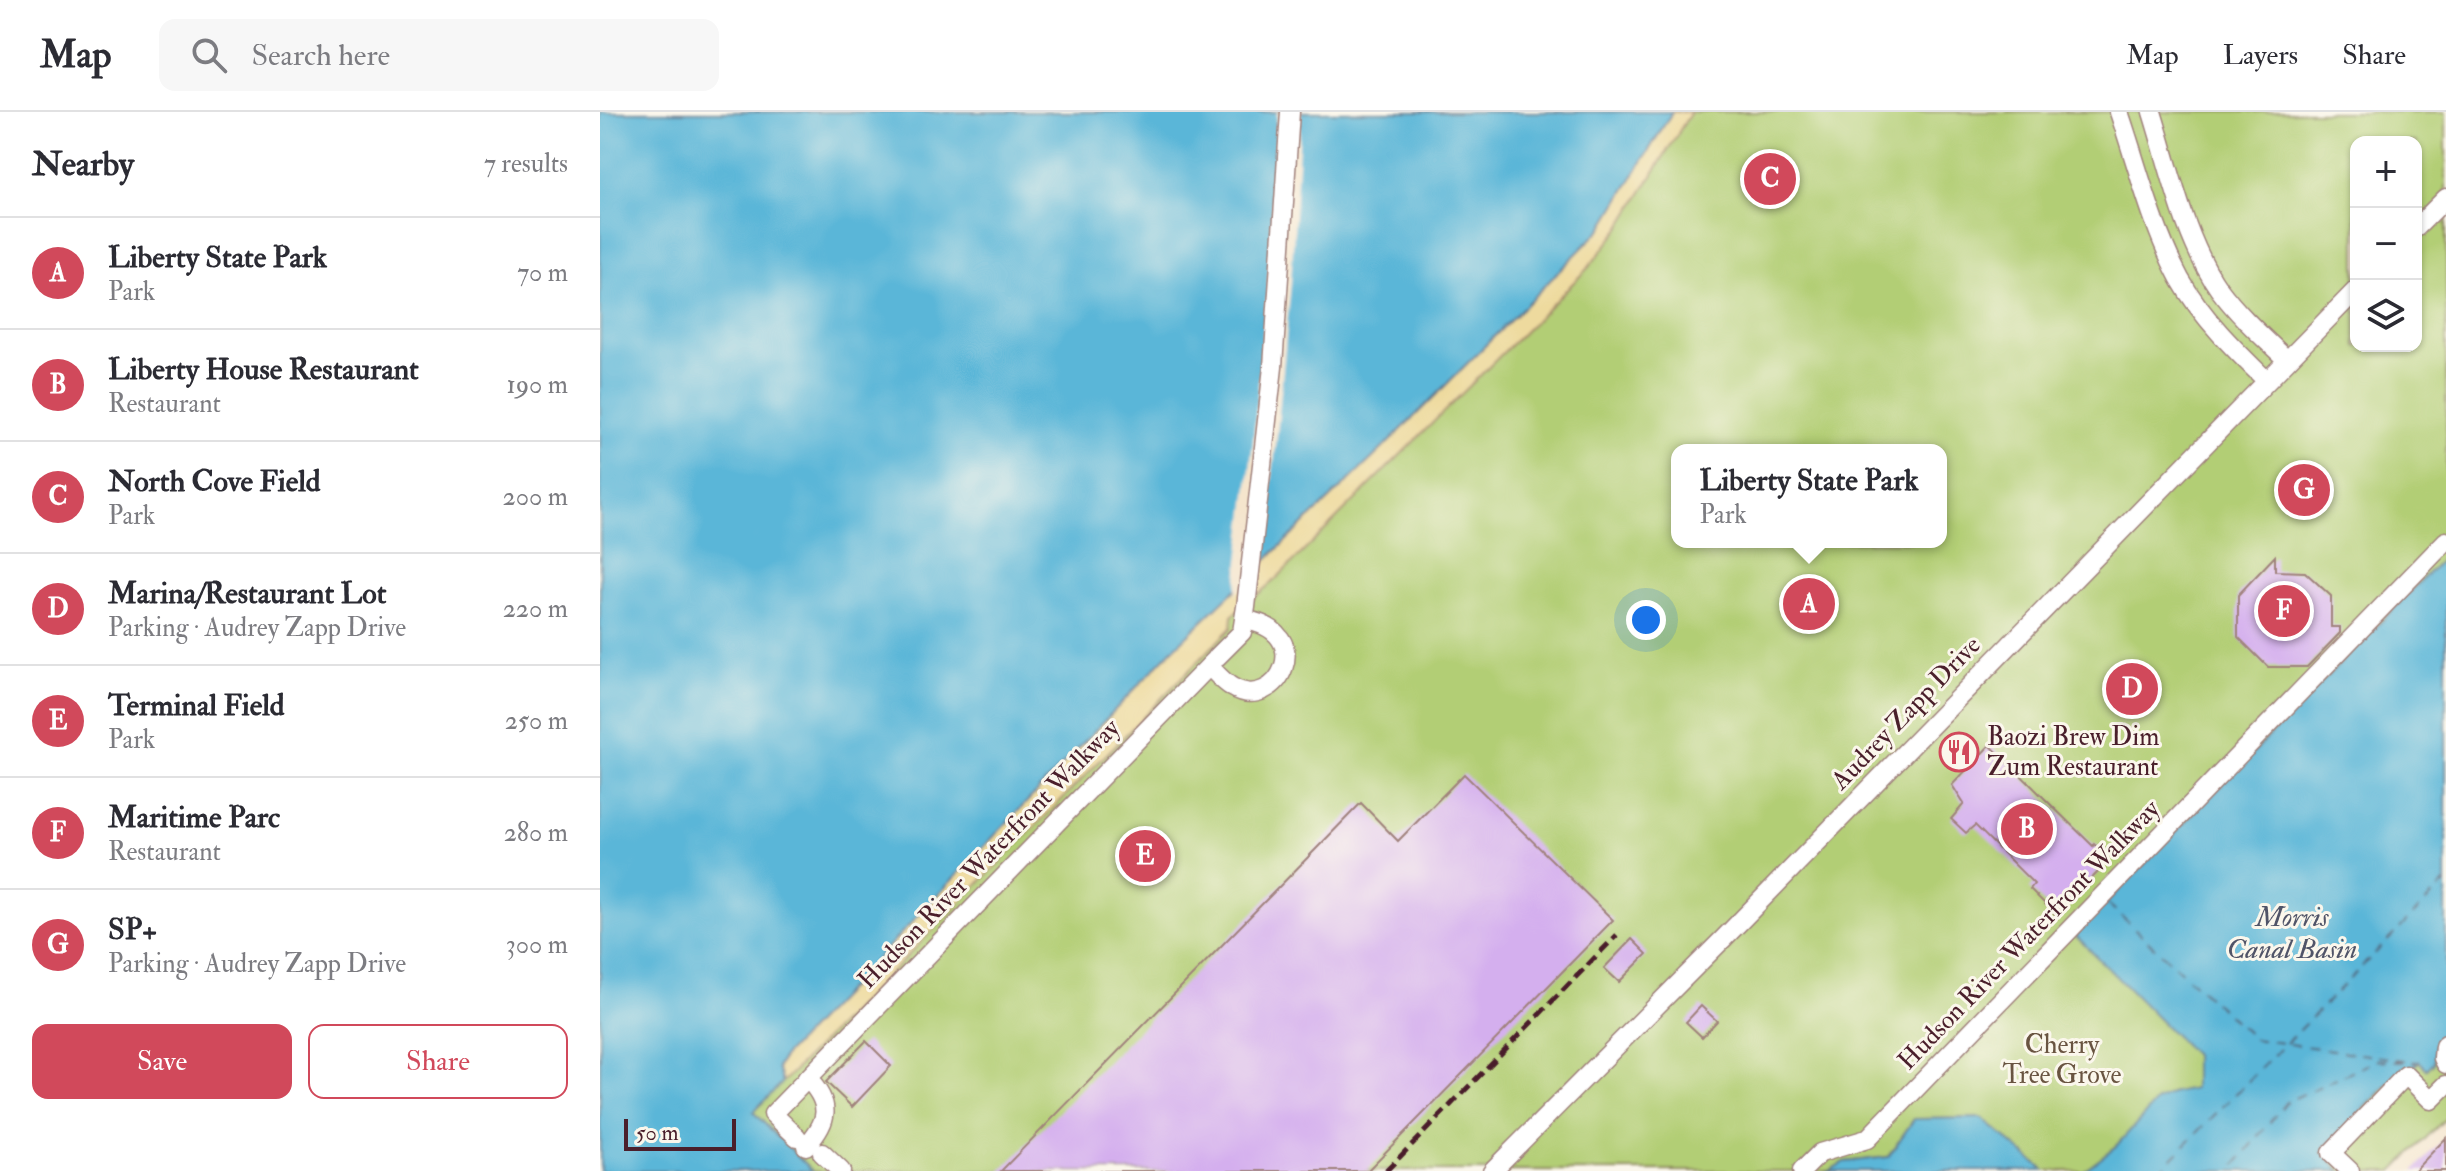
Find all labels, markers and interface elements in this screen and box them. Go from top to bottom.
search box [159,19,719,91]
text: Map [40,31,111,79]
icon: search [187,33,231,77]
text: Search here [251,37,390,74]
text: Map [2126,38,2179,73]
text: Layers [2223,38,2298,73]
text: Share [2342,38,2406,73]
map controls [2350,136,2422,352]
button: + [2350,136,2422,208]
text: Nearby [32,143,134,186]
text: 7 results [484,148,568,180]
pin: C [1744,149,1796,209]
button: − [2350,208,2422,280]
text: Liberty State Park [108,239,327,276]
text: A [50,257,66,289]
text: 70 m [517,257,568,289]
text: Park [108,276,155,308]
button: layers [2350,280,2422,352]
text: Liberty House Restaurant [108,351,419,388]
text: B [49,369,67,401]
text: 190 m [507,369,568,401]
text: Restaurant [108,388,221,420]
popup [1671,444,1947,548]
pin: G [2278,460,2330,520]
text: Liberty State Park [1699,462,1919,499]
text: North Cove Field [108,463,321,500]
text: C [48,481,68,513]
text: 200 m [503,481,568,513]
text: Park [1699,499,1747,531]
text: Park [108,500,155,532]
pin: A [1783,574,1835,634]
text: Marina/Restaurant Lot [108,575,386,612]
pin: F [2258,581,2310,641]
text: D [47,593,69,625]
text: 220 m [503,593,568,625]
your location [1626,600,1666,640]
text: Parking · Audrey Zapp Drive [108,612,406,644]
street label: Audrey Zapp Drive [1824,629,1988,798]
pin: D [2106,659,2158,719]
text: Terminal Field [108,687,285,724]
text: E [49,705,67,737]
text: 250 m [505,705,568,737]
street label: Hudson River Waterfront Walkway [851,712,1127,996]
place label: Baozi Brew Dim Zum Restaurant [1987,721,2159,783]
text: Park [108,724,155,756]
restaurant icon: Baozi Brew Dim Zum Restaurant [1938,731,1980,773]
street label: Hudson River Waterfront Walkway [1891,793,2167,1077]
text: Maritime Parc [108,799,280,836]
pin: B [2001,799,2053,859]
text: F [50,817,66,849]
text: 280 m [504,817,568,849]
pin: E [1119,826,1171,886]
text: Restaurant [108,836,221,868]
water label: Morris Canal Basin [2227,900,2357,967]
text: SP+ [108,911,157,948]
text: G [47,929,69,961]
text: 300 m [506,929,568,961]
text: Parking · Audrey Zapp Drive [108,948,406,980]
button: Save [32,1024,292,1099]
button: Share [308,1024,568,1099]
park label: Cherry Tree Grove [2003,1029,2122,1091]
scale bar [624,1115,736,1151]
text: 50 m [636,1119,678,1147]

